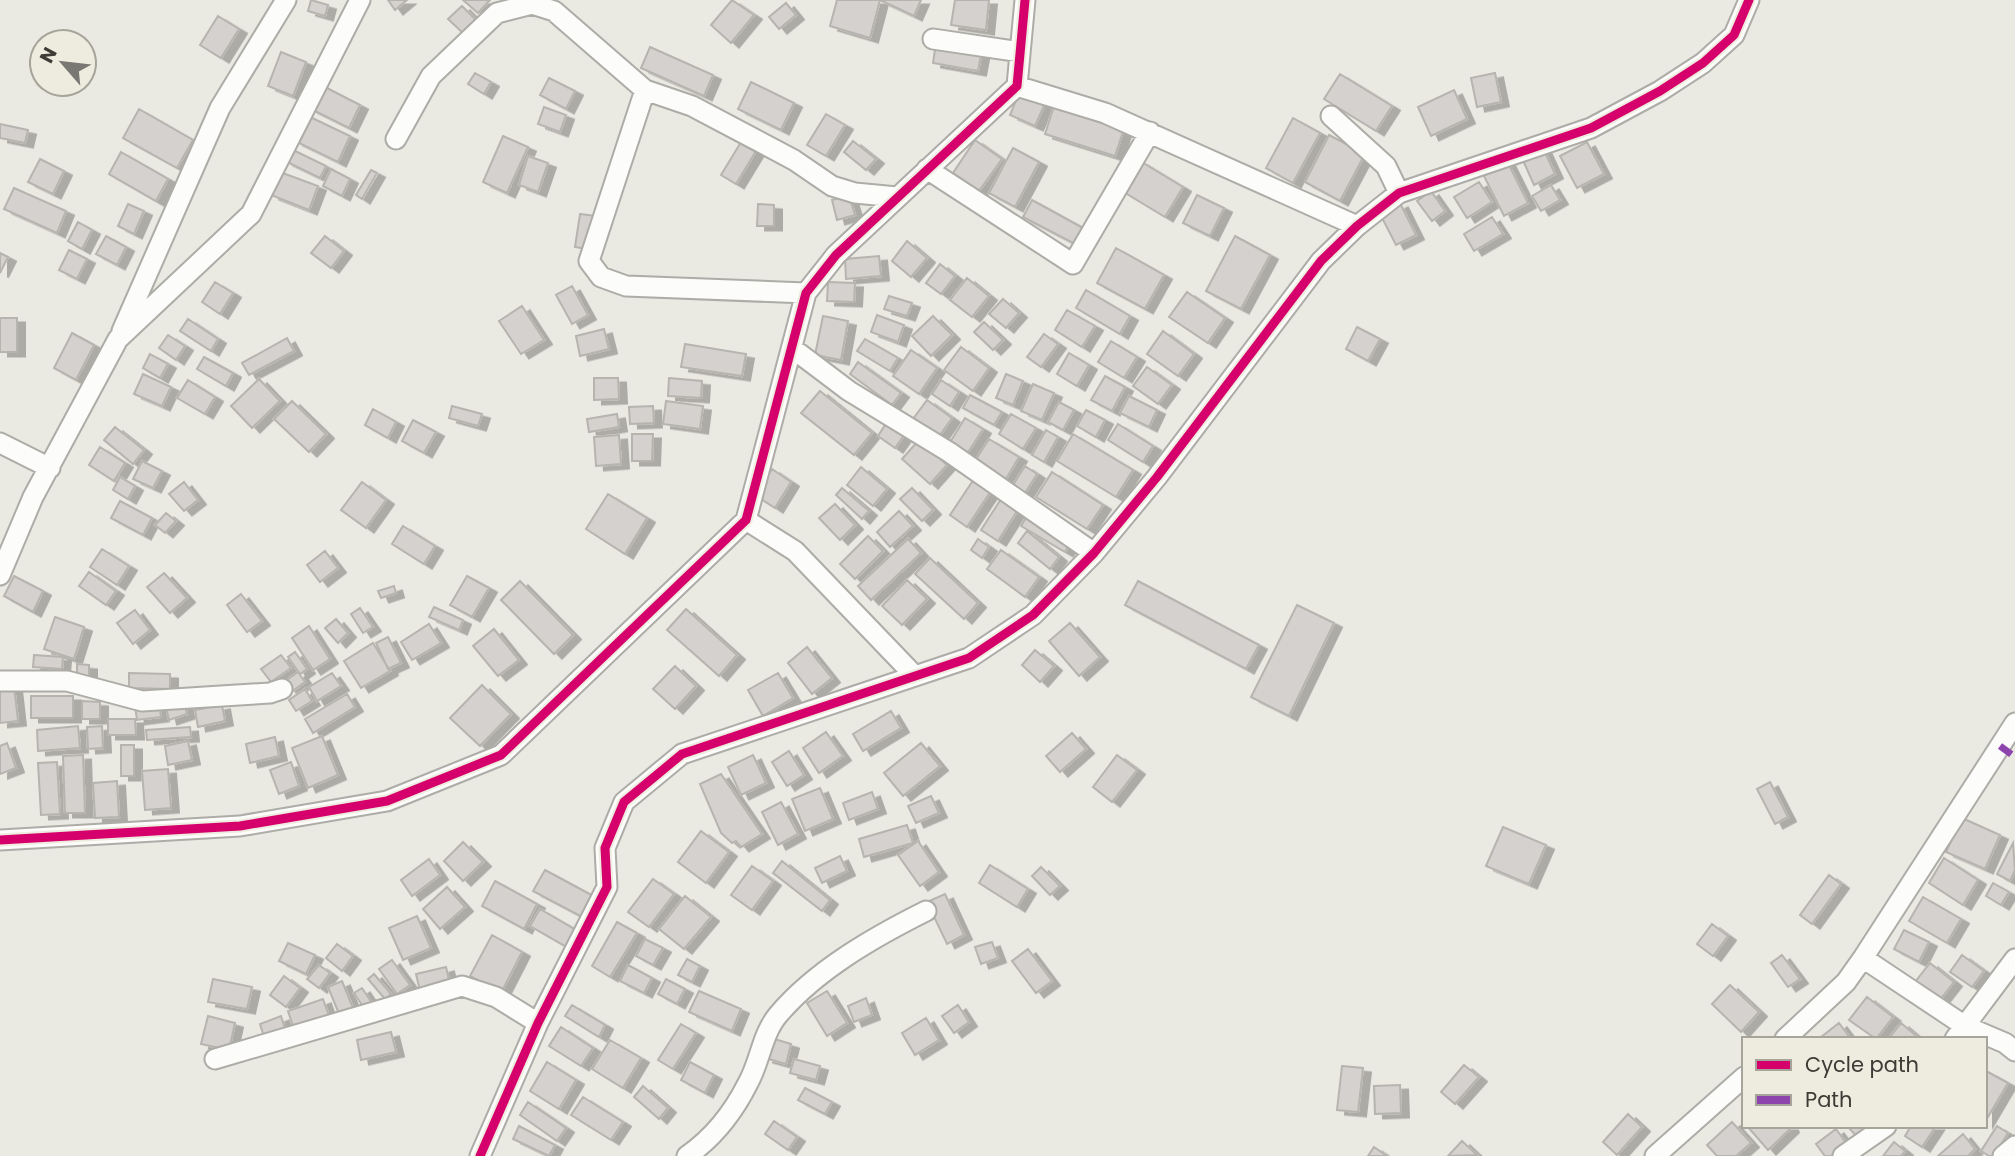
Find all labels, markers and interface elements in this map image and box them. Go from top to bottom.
north arrow [28,28,98,98]
text: N [33,43,64,68]
legend [1742,1037,1987,1128]
text: Cycle path [1805,1050,1919,1079]
text: Path [1805,1085,1852,1114]

